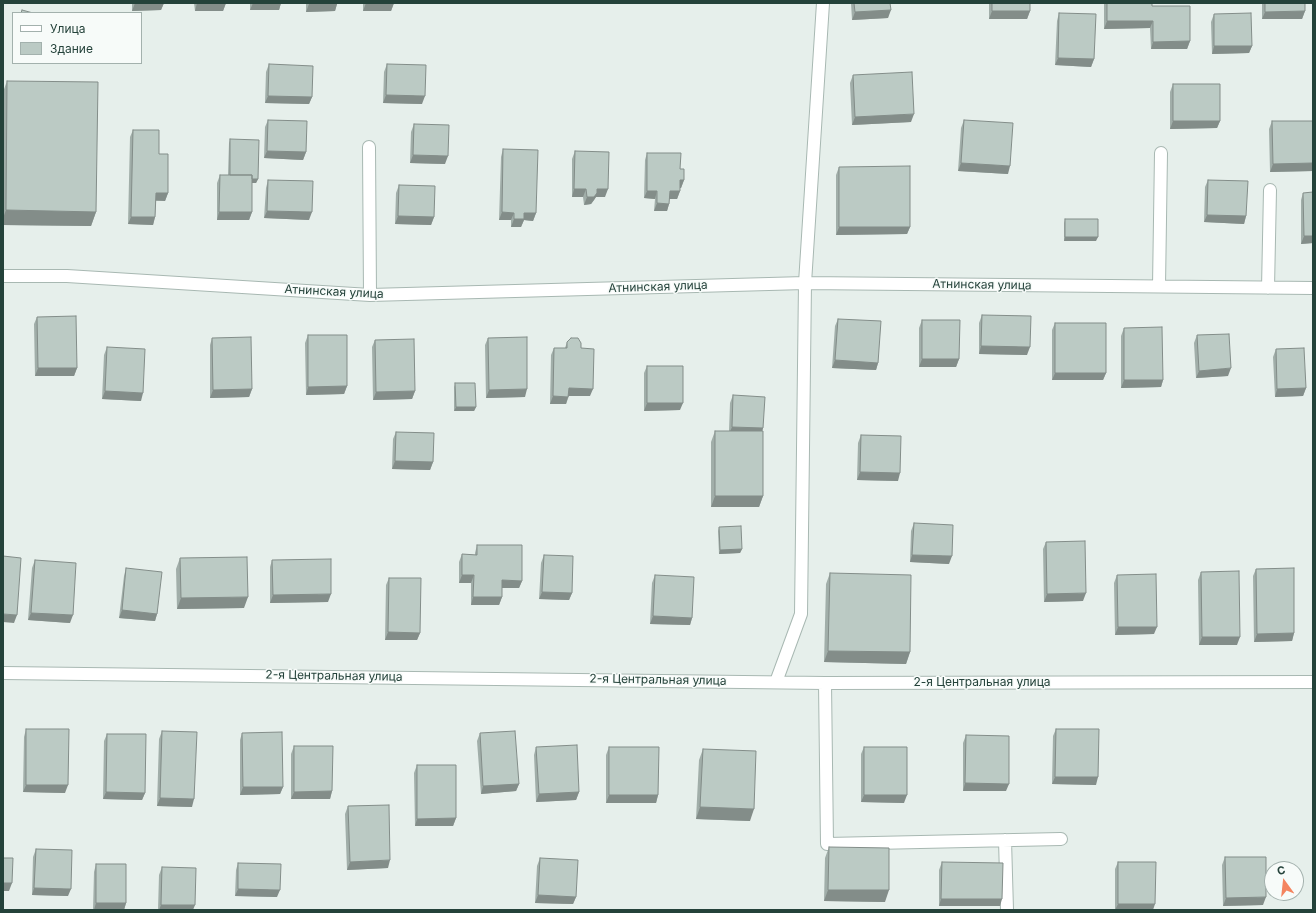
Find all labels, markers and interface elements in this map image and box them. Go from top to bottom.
legend [12,12,142,64]
text: Улица [50,21,85,36]
text: Здание [50,41,93,56]
street label: Атнинская улица [932,277,1032,293]
street label: Атнинская улица [608,278,708,296]
street label: Атнинская улица [284,282,384,302]
street label: 2-я Центральная улица [265,668,403,684]
street label: 2-я Центральная улица [589,672,727,688]
street label: 2-я Центральная улица [913,675,1051,689]
north arrow [1264,861,1304,901]
text: С [1275,863,1287,878]

